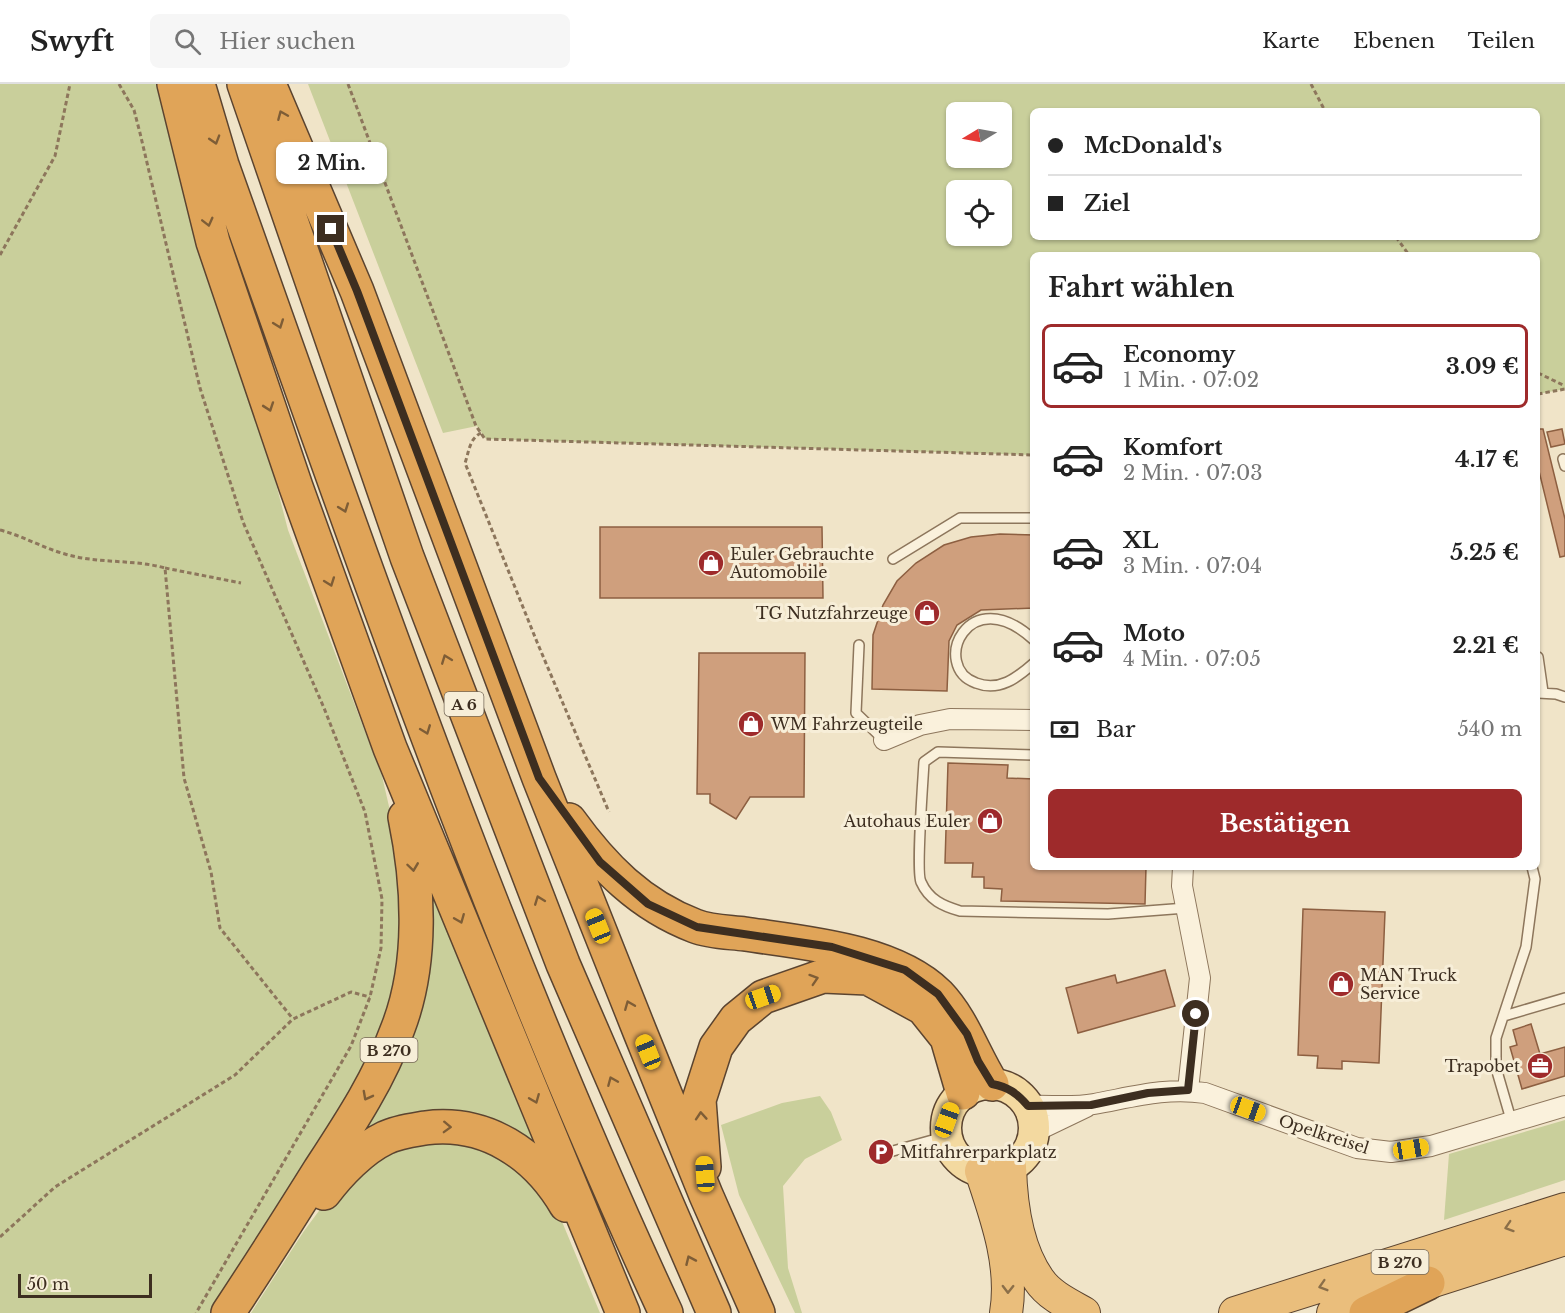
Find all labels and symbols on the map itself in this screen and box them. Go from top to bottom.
north arrow [946,102,1012,168]
one-way arrow [277,111,289,122]
one-way arrow [208,134,220,145]
callout: 2 Min. [276,142,386,184]
route end [317,215,344,242]
one-way arrow [201,217,214,227]
one-way arrow [271,318,284,329]
one-way arrow [262,402,275,412]
one-way arrow [337,502,350,513]
place label: Euler Gebrauchte Automobile [729,544,874,582]
shop icon: Euler Gebrauchte Automobile [696,548,726,578]
one-way arrow [323,576,336,587]
shop icon: TG Nutzfahrzeuge [912,598,942,628]
place label: TG Nutzfahrzeuge [756,603,908,623]
one-way arrow [441,654,454,665]
road number: A 6 [444,692,484,716]
shop icon: WM Fahrzeugteile [736,709,766,739]
place label: WM Fahrzeugteile [770,714,923,734]
one-way arrow [419,724,431,735]
shop icon: Autohaus Euler [975,806,1005,836]
place label: Autohaus Euler [843,811,970,831]
one-way arrow [406,863,418,872]
one-way arrow [533,895,546,906]
car [583,906,613,946]
one-way arrow [453,912,465,923]
place label: MAN Truck Service [1360,965,1457,1003]
shop icon: MAN Truck Service [1326,969,1356,999]
one-way arrow [808,974,819,986]
car [743,983,783,1011]
one-way arrow [624,1000,636,1011]
route start [1182,1000,1209,1027]
car [633,1032,663,1072]
road number: B 270 [360,1038,418,1062]
office icon: Trapobet [1525,1051,1555,1081]
place label: Trapobet [1445,1056,1520,1076]
one-way arrow [607,1076,619,1087]
one-way arrow [363,1089,374,1100]
one-way arrow [528,1093,540,1104]
car [1228,1094,1268,1124]
car [932,1100,962,1140]
street label: Opelkreisel [1276,1110,1372,1158]
one-way arrow [694,1112,707,1121]
one-way arrow [443,1120,452,1133]
parking icon: Mitfahrerparkplatz [866,1137,896,1167]
car [1392,1137,1430,1161]
place label: Mitfahrerparkplatz [900,1142,1057,1162]
car [695,1155,715,1193]
one-way arrow [1504,1220,1515,1232]
road number: B 270 [1372,1250,1428,1274]
one-way arrow [685,1255,697,1266]
scale bar [18,1271,152,1298]
one-way arrow [1318,1279,1329,1291]
one-way arrow [1002,1284,1014,1293]

